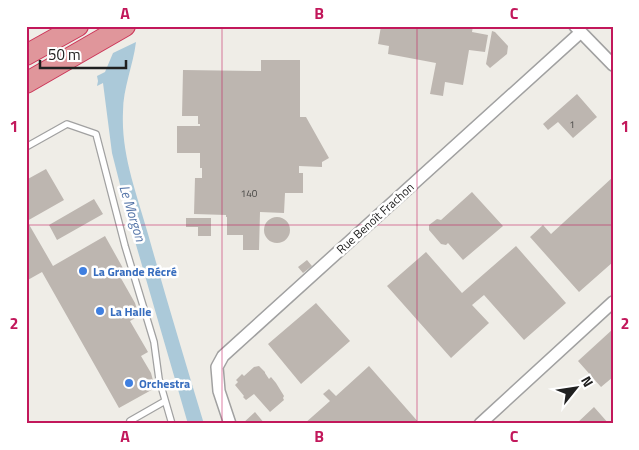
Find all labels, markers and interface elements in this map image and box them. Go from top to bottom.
text: A [120,1,130,25]
text: B [314,1,324,25]
text: C [510,1,519,25]
scale bar [40,38,126,70]
text: 50 m [48,43,81,66]
text: 1 [10,114,18,138]
text: 1 [621,114,629,138]
house number: 1 [569,117,575,132]
street label: Rue Benoît Frachon [332,178,418,258]
water label: Le Morgon [114,182,152,245]
house number: 140 [241,186,258,201]
place label: La Grande Récré [93,262,177,281]
marker: La Grande Récré [77,265,89,277]
place label: La Halle [110,302,151,321]
marker: La Halle [94,305,106,317]
text: 2 [10,311,18,335]
text: 2 [621,311,629,335]
north arrow [552,362,602,412]
text: N [576,372,599,391]
place label: Orchestra [139,374,190,393]
marker: Orchestra [123,377,135,389]
text: A [120,424,130,448]
text: B [314,424,324,448]
text: C [510,424,519,448]

